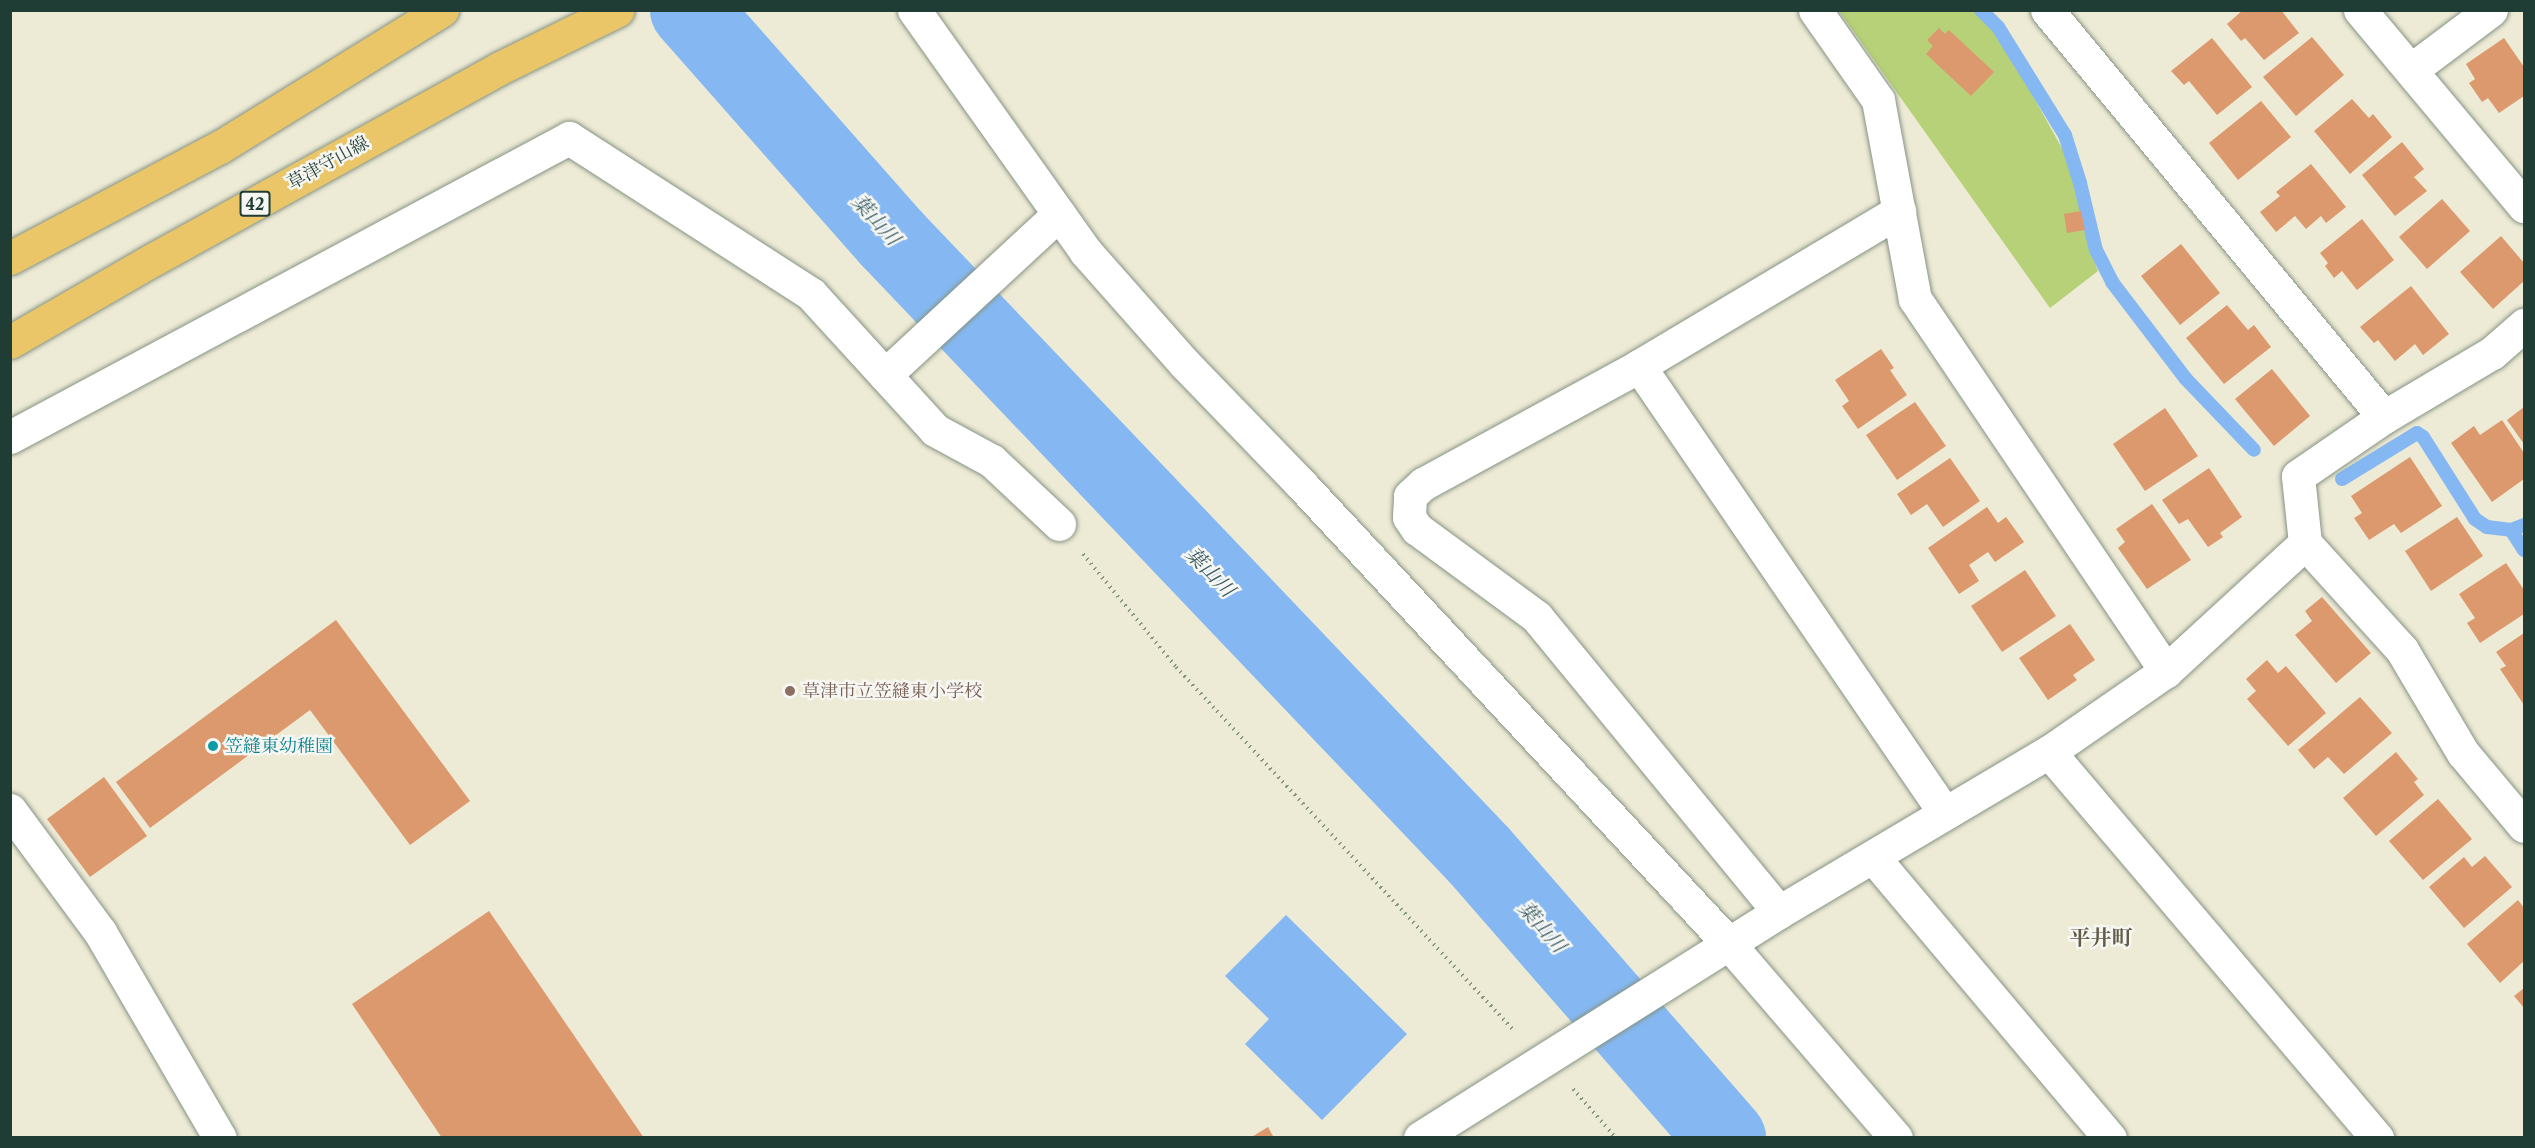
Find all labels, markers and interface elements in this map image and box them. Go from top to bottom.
street label: 草津守山線 [283,132,373,194]
water label: 葉山川 [847,190,905,250]
road number: 42 [238,191,272,217]
water label: 葉山川 [1181,542,1239,602]
place label: 草津市立笠縫東小学校 [802,680,982,702]
marker: 草津市立笠縫東小学校 [783,684,797,698]
place label: 笠縫東幼稚園 [225,735,333,757]
marker: 笠縫東幼稚園 [206,739,220,753]
water label: 葉山川 [1513,896,1571,958]
district label: 平井町 [2070,925,2132,951]

